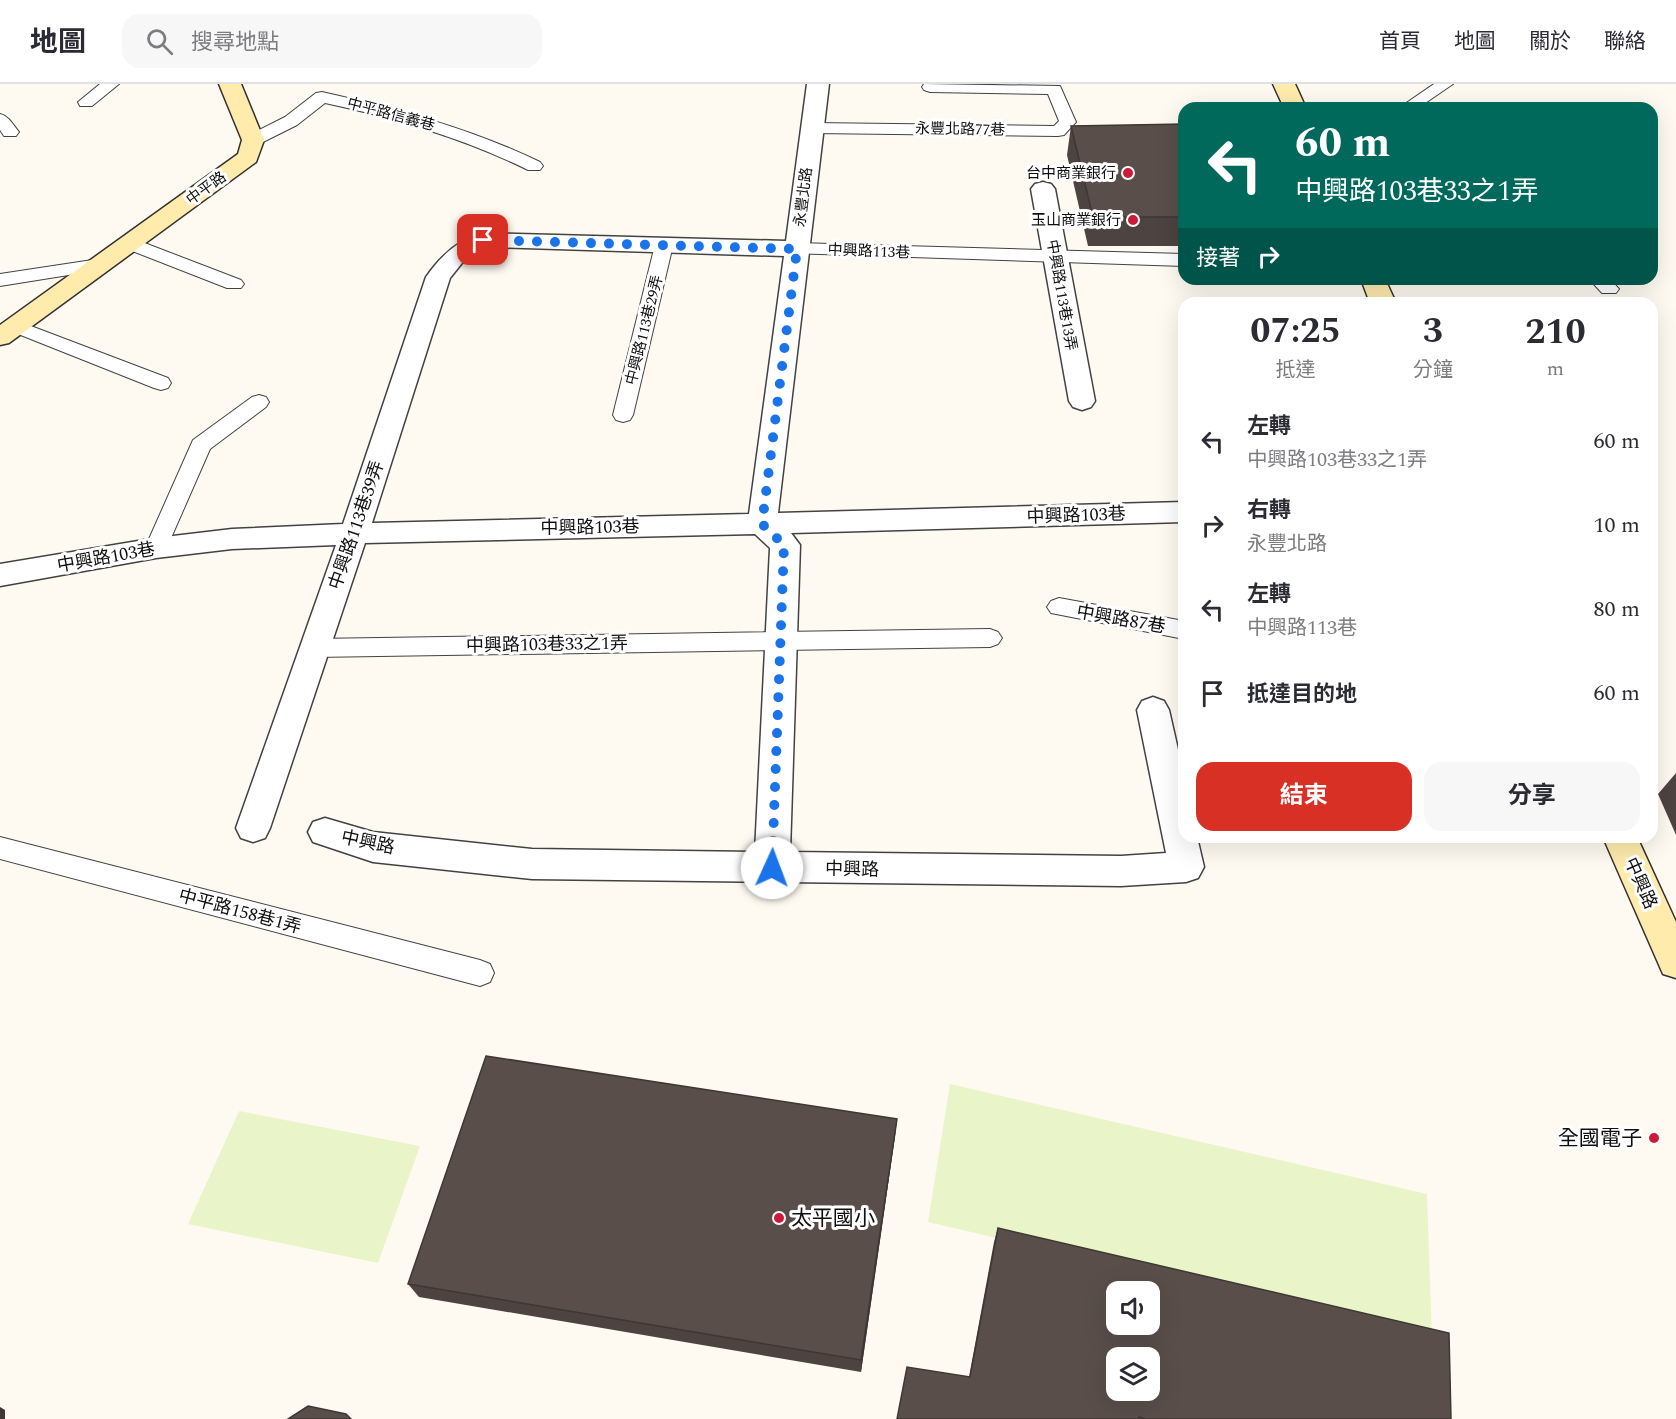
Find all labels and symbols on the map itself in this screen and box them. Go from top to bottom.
street label: 中平路信義巷 [344,92,437,137]
street label: 永豐北路77巷 [915,117,1005,142]
place label: 台中商業銀行 [1026,162,1116,185]
street label: 中平路 [181,166,231,211]
street label: 永豐北路 [788,166,819,228]
marker: 台中商業銀行 [1121,166,1135,180]
place label: 玉山商業銀行 [1031,209,1121,232]
marker: 玉山商業銀行 [1126,213,1140,227]
pin [457,214,508,265]
street label: 中興路113巷13弄 [1040,238,1083,352]
street label: 中興路113巷 [827,239,911,264]
street label: 中興路113巷29弄 [620,273,669,387]
street label: 中興路113巷39弄 [322,457,391,593]
street label: 中興路103巷 [1026,500,1126,531]
street label: 中興路103巷 [540,513,640,542]
street label: 中興路103巷 [55,536,157,579]
street label: 中興路87巷 [1074,598,1168,641]
street label: 中興路103巷33之1弄 [466,630,628,659]
street label: 中興路 [339,824,397,861]
position arrow [740,836,804,900]
street label: 中興路 [1617,853,1664,913]
street label: 中興路 [825,856,879,883]
street label: 中平路158巷1弄 [176,882,304,941]
place label: 全國電子 [1558,1123,1642,1155]
marker: 全國電子 [1647,1131,1661,1145]
place label: 太平國小 [791,1203,875,1235]
marker: 太平國小 [772,1211,786,1225]

